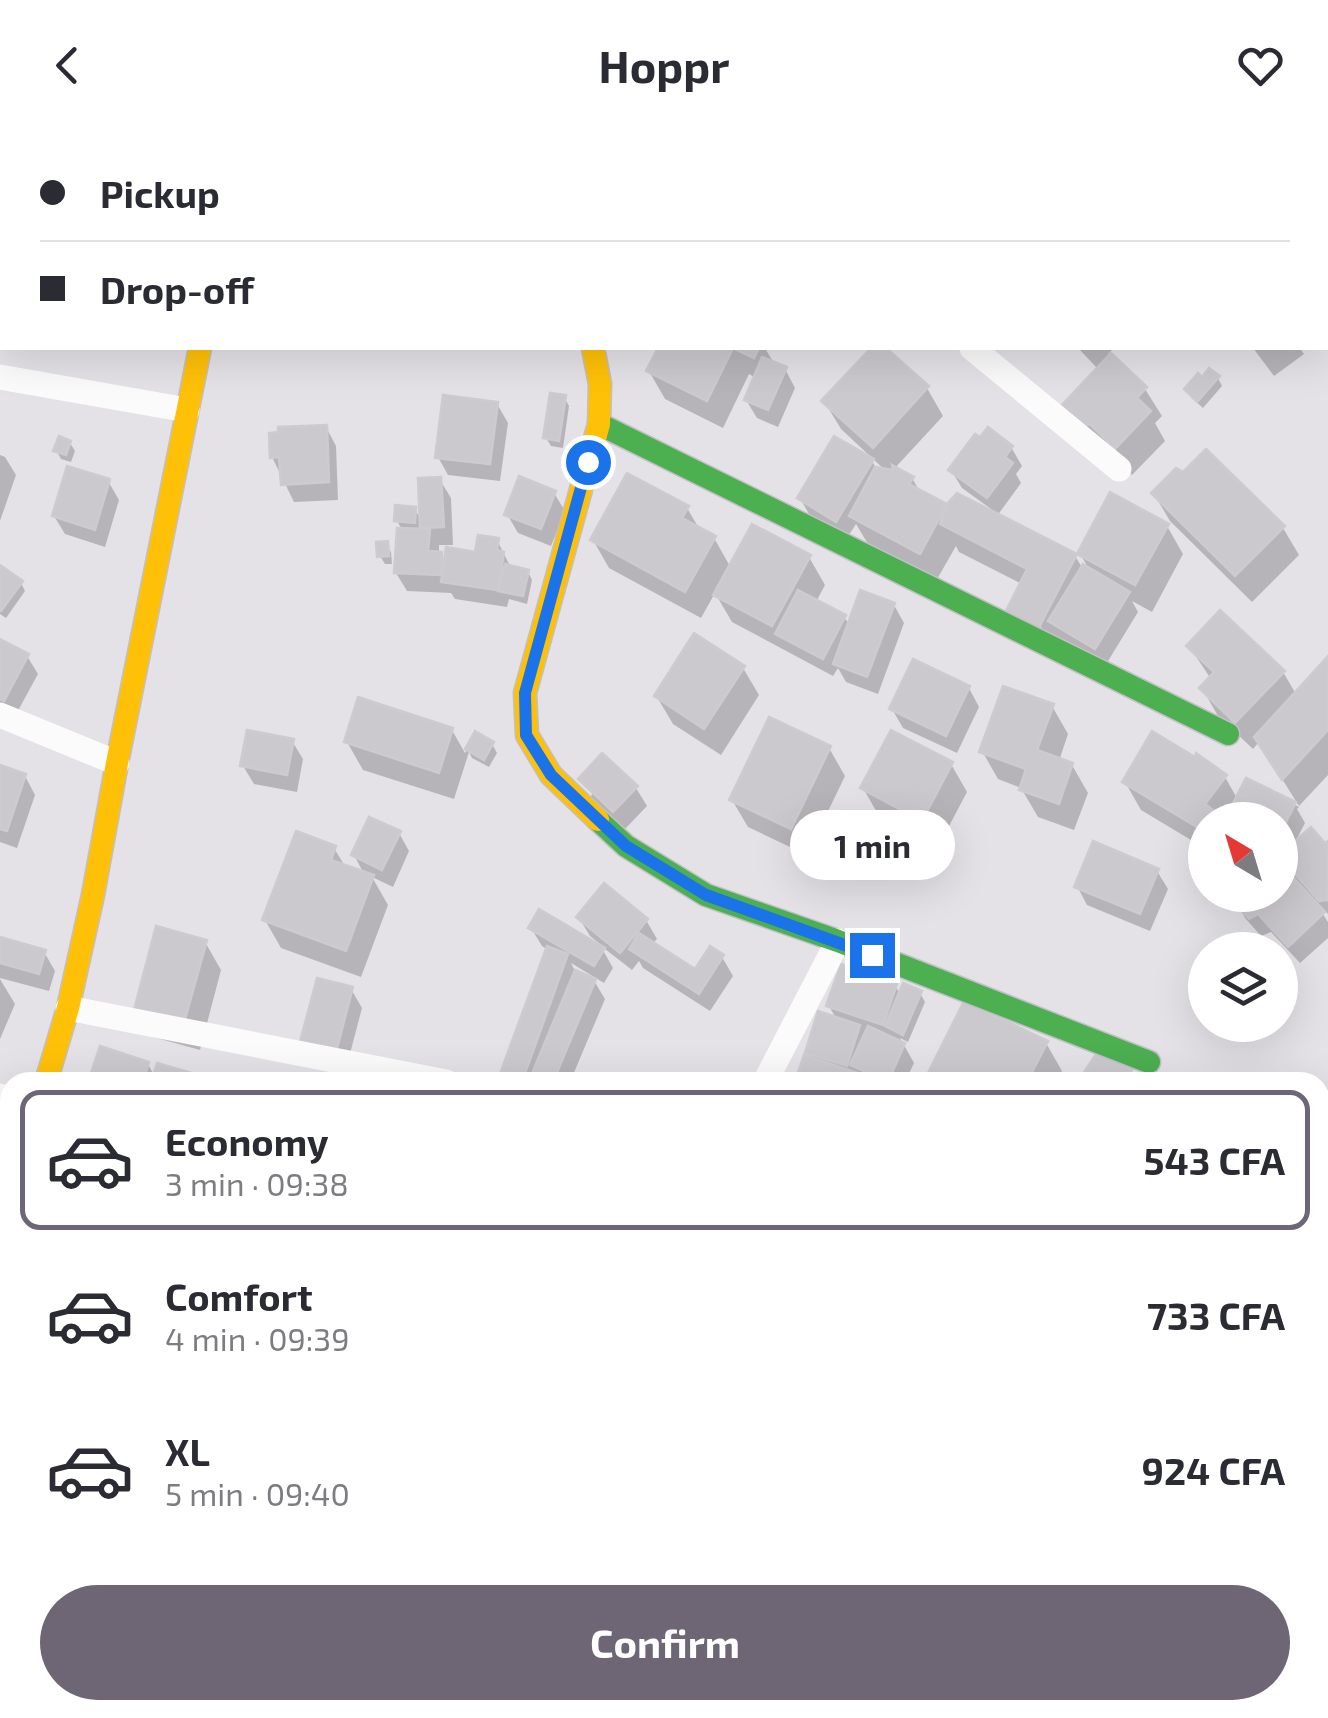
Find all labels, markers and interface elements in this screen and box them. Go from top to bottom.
icon: back [40,38,95,93]
text: Hoppr [599,38,729,92]
icon: heart [1233,38,1288,93]
text: Pickup [100,170,220,216]
text: Drop-off [100,266,254,312]
route start [566,440,611,485]
north arrow [1188,802,1298,912]
map controls [1188,802,1298,1042]
callout: 1 min [790,810,954,880]
text: 1 min [834,826,911,864]
button: layers [1188,932,1298,1042]
route end [850,933,895,978]
icon: car [45,1115,135,1205]
text: Economy [165,1118,329,1164]
text: 543 CFA [1143,1137,1285,1183]
text: 3 min · 09:38 [165,1164,349,1202]
icon: car [45,1270,135,1360]
text: Comfort [165,1273,313,1319]
text: 733 CFA [1147,1292,1285,1338]
text: 4 min · 09:39 [165,1319,349,1357]
icon: car [45,1425,135,1515]
text: XL [165,1428,210,1474]
text: 924 CFA [1141,1447,1285,1493]
text: 5 min · 09:40 [165,1474,350,1512]
button: Confirm [40,1585,1290,1700]

